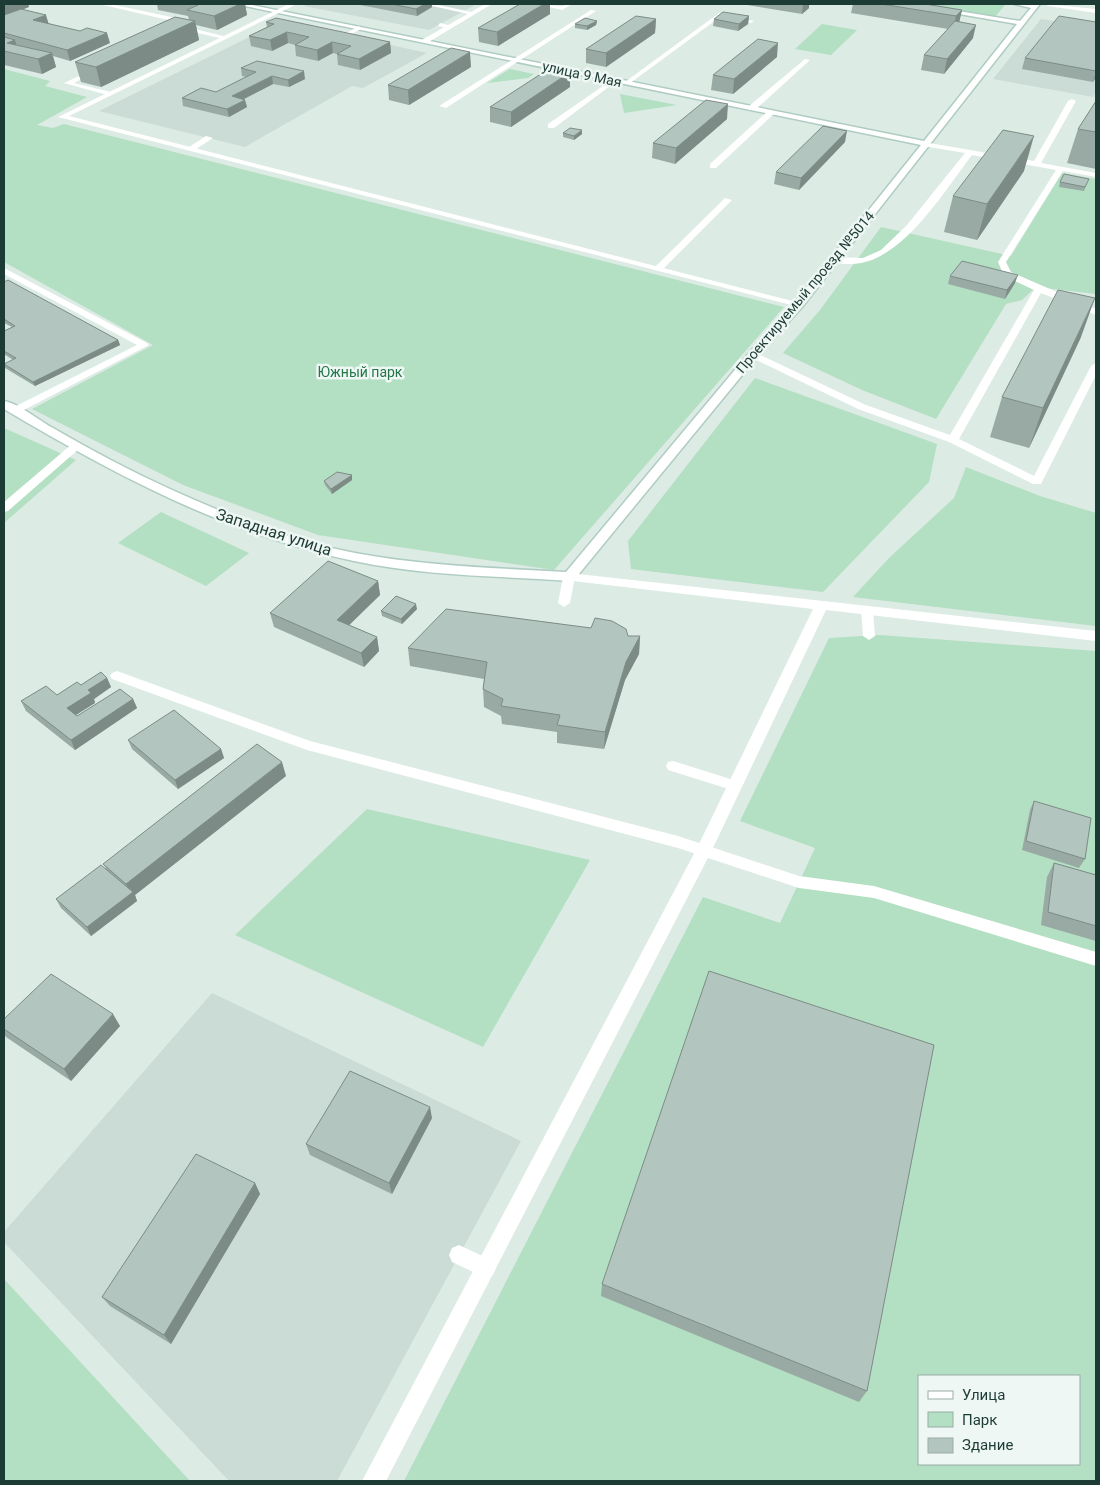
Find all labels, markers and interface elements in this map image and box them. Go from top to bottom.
street label: улица 9 Мая [541,58,623,90]
street label: Проектируемый проезд №5014 [733,208,878,376]
park label: Южный парк [318,364,403,380]
street label: Западная улица [214,504,334,560]
legend [918,1375,1080,1465]
text: Улица [962,1386,1005,1404]
text: Парк [962,1411,997,1429]
text: Здание [962,1436,1013,1454]

